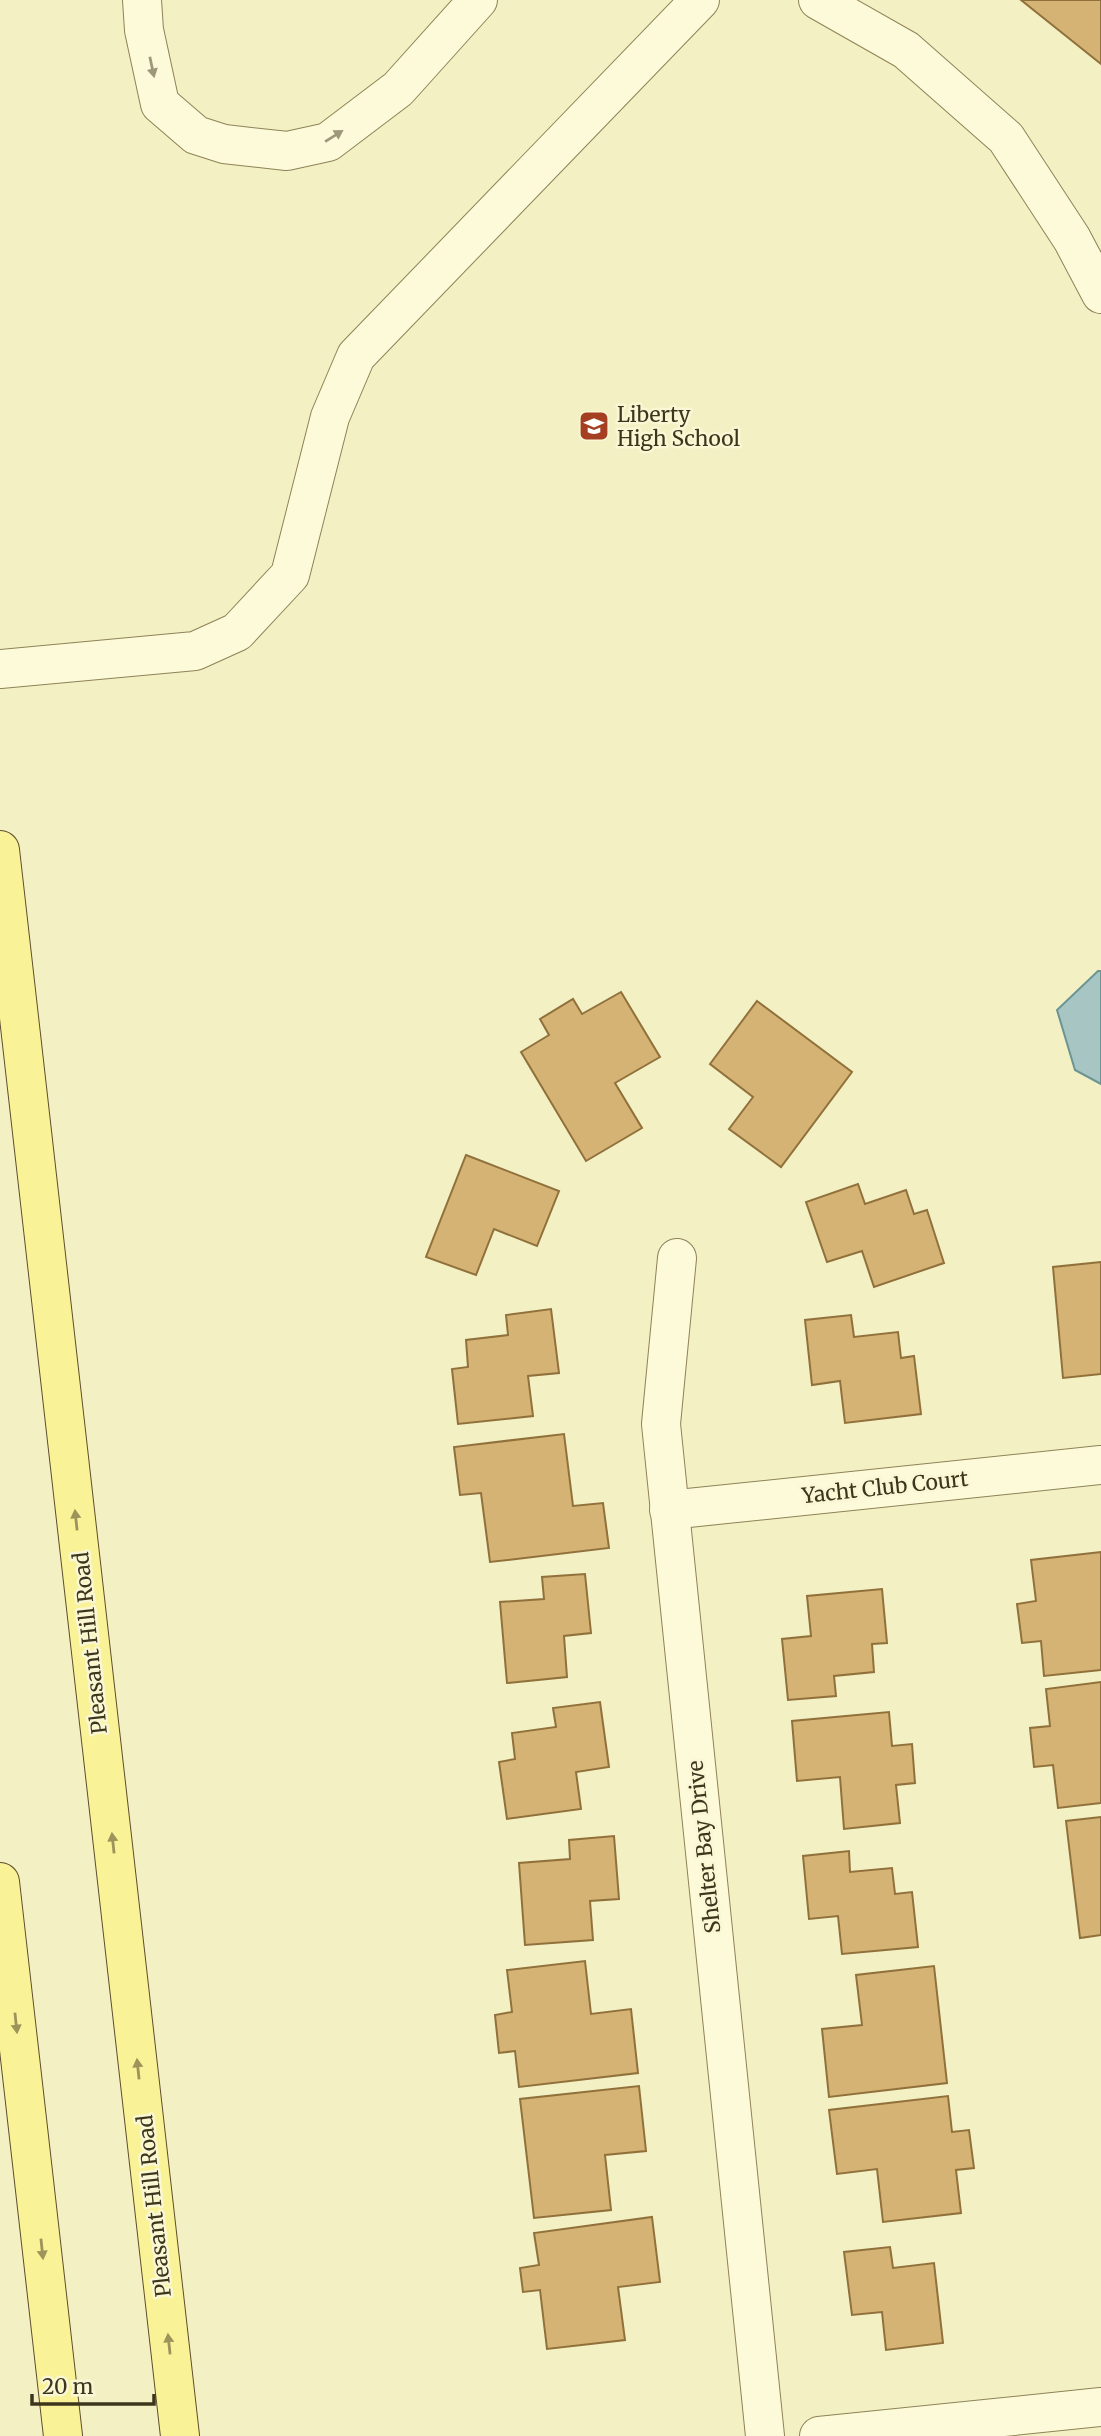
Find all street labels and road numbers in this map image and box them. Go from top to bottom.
street label: Yacht Club Court [799,1465,970,1509]
street label: Pleasant Hill Road [67,1550,113,1735]
street label: Shelter Bay Drive [681,1759,727,1935]
street label: Pleasant Hill Road [131,2113,177,2298]

